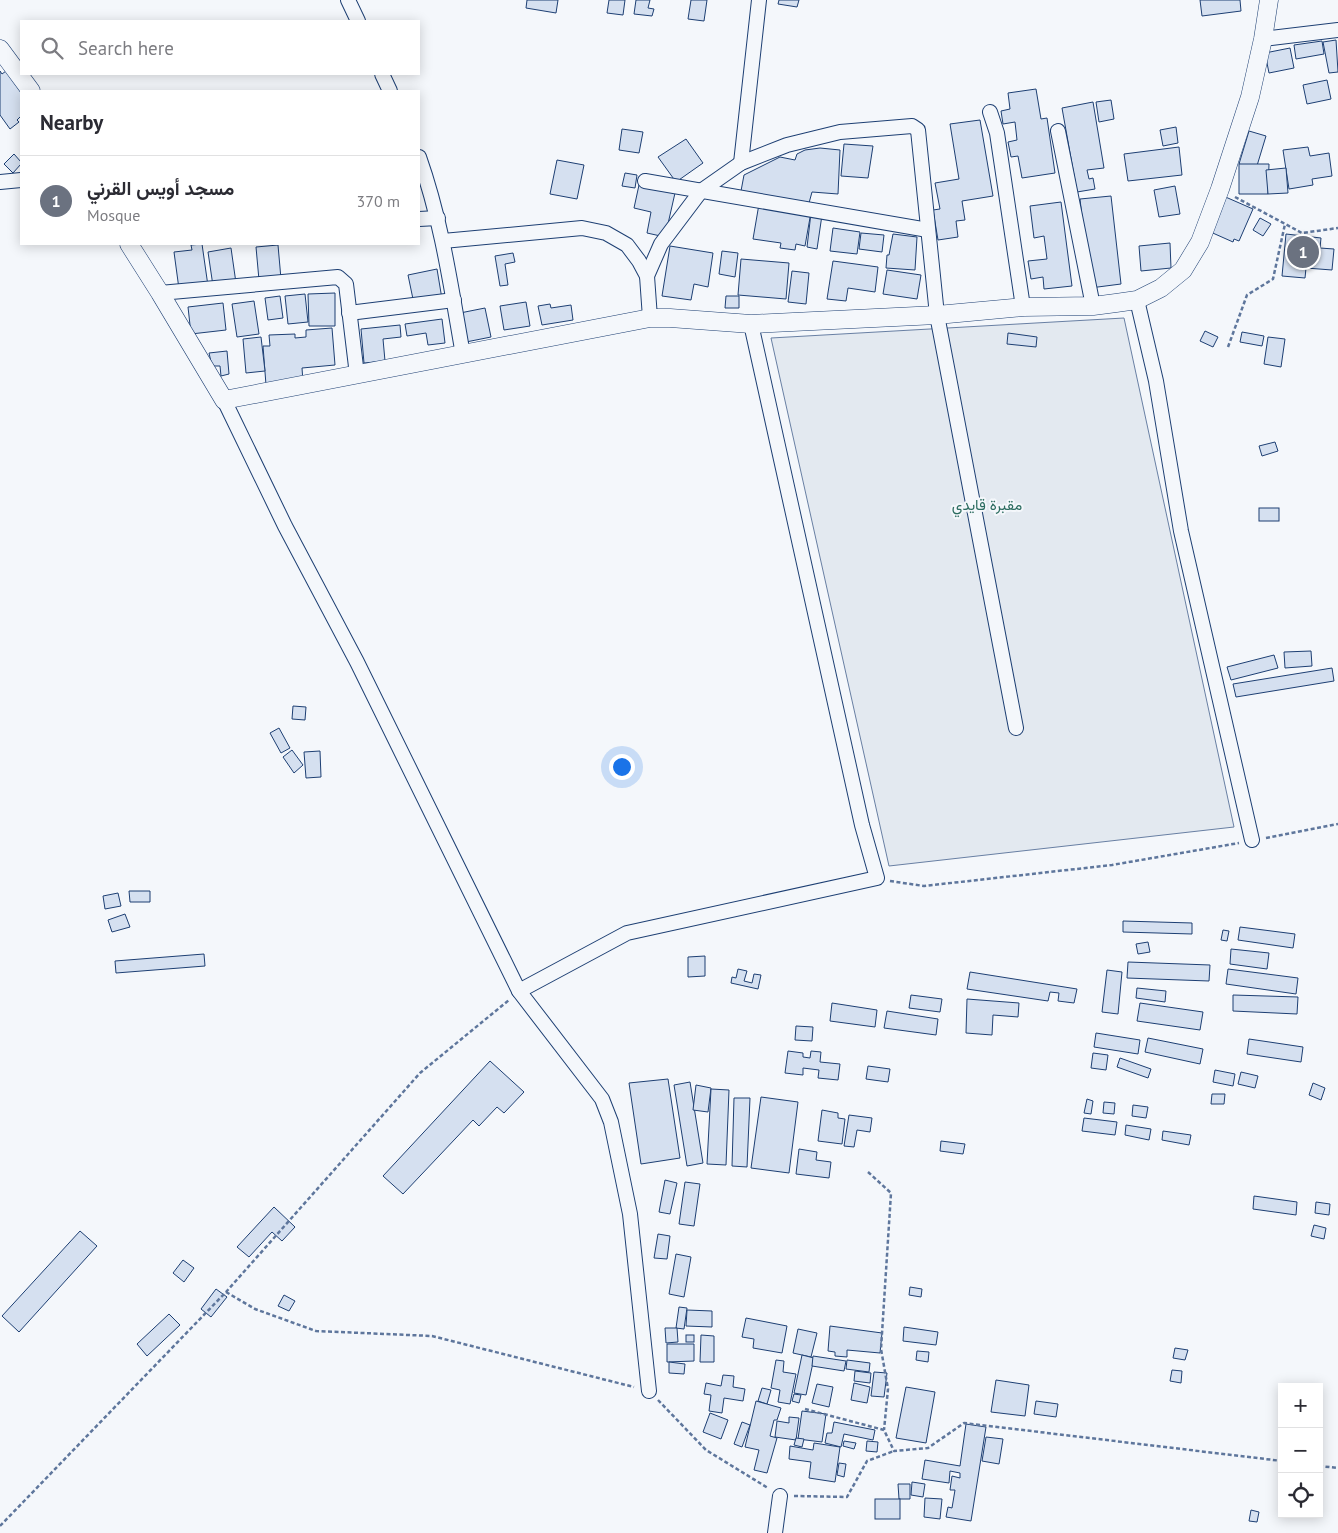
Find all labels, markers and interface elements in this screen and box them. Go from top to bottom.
search box [20,20,420,75]
icon: search [38,34,66,62]
text: Search here [78,36,174,60]
text: Nearby [40,109,103,136]
text: مسجد أويس القرني [87,176,234,200]
text: 1 [51,191,61,211]
text: 370 m [357,191,400,211]
text: Mosque [87,205,140,225]
pin: 1 [1287,233,1319,271]
park label: مقبرة قايدي [952,495,1022,518]
your location [609,754,635,780]
map controls [1278,1383,1323,1518]
button: + [1278,1383,1323,1428]
button: − [1278,1428,1323,1473]
button: locate [1278,1473,1323,1518]

